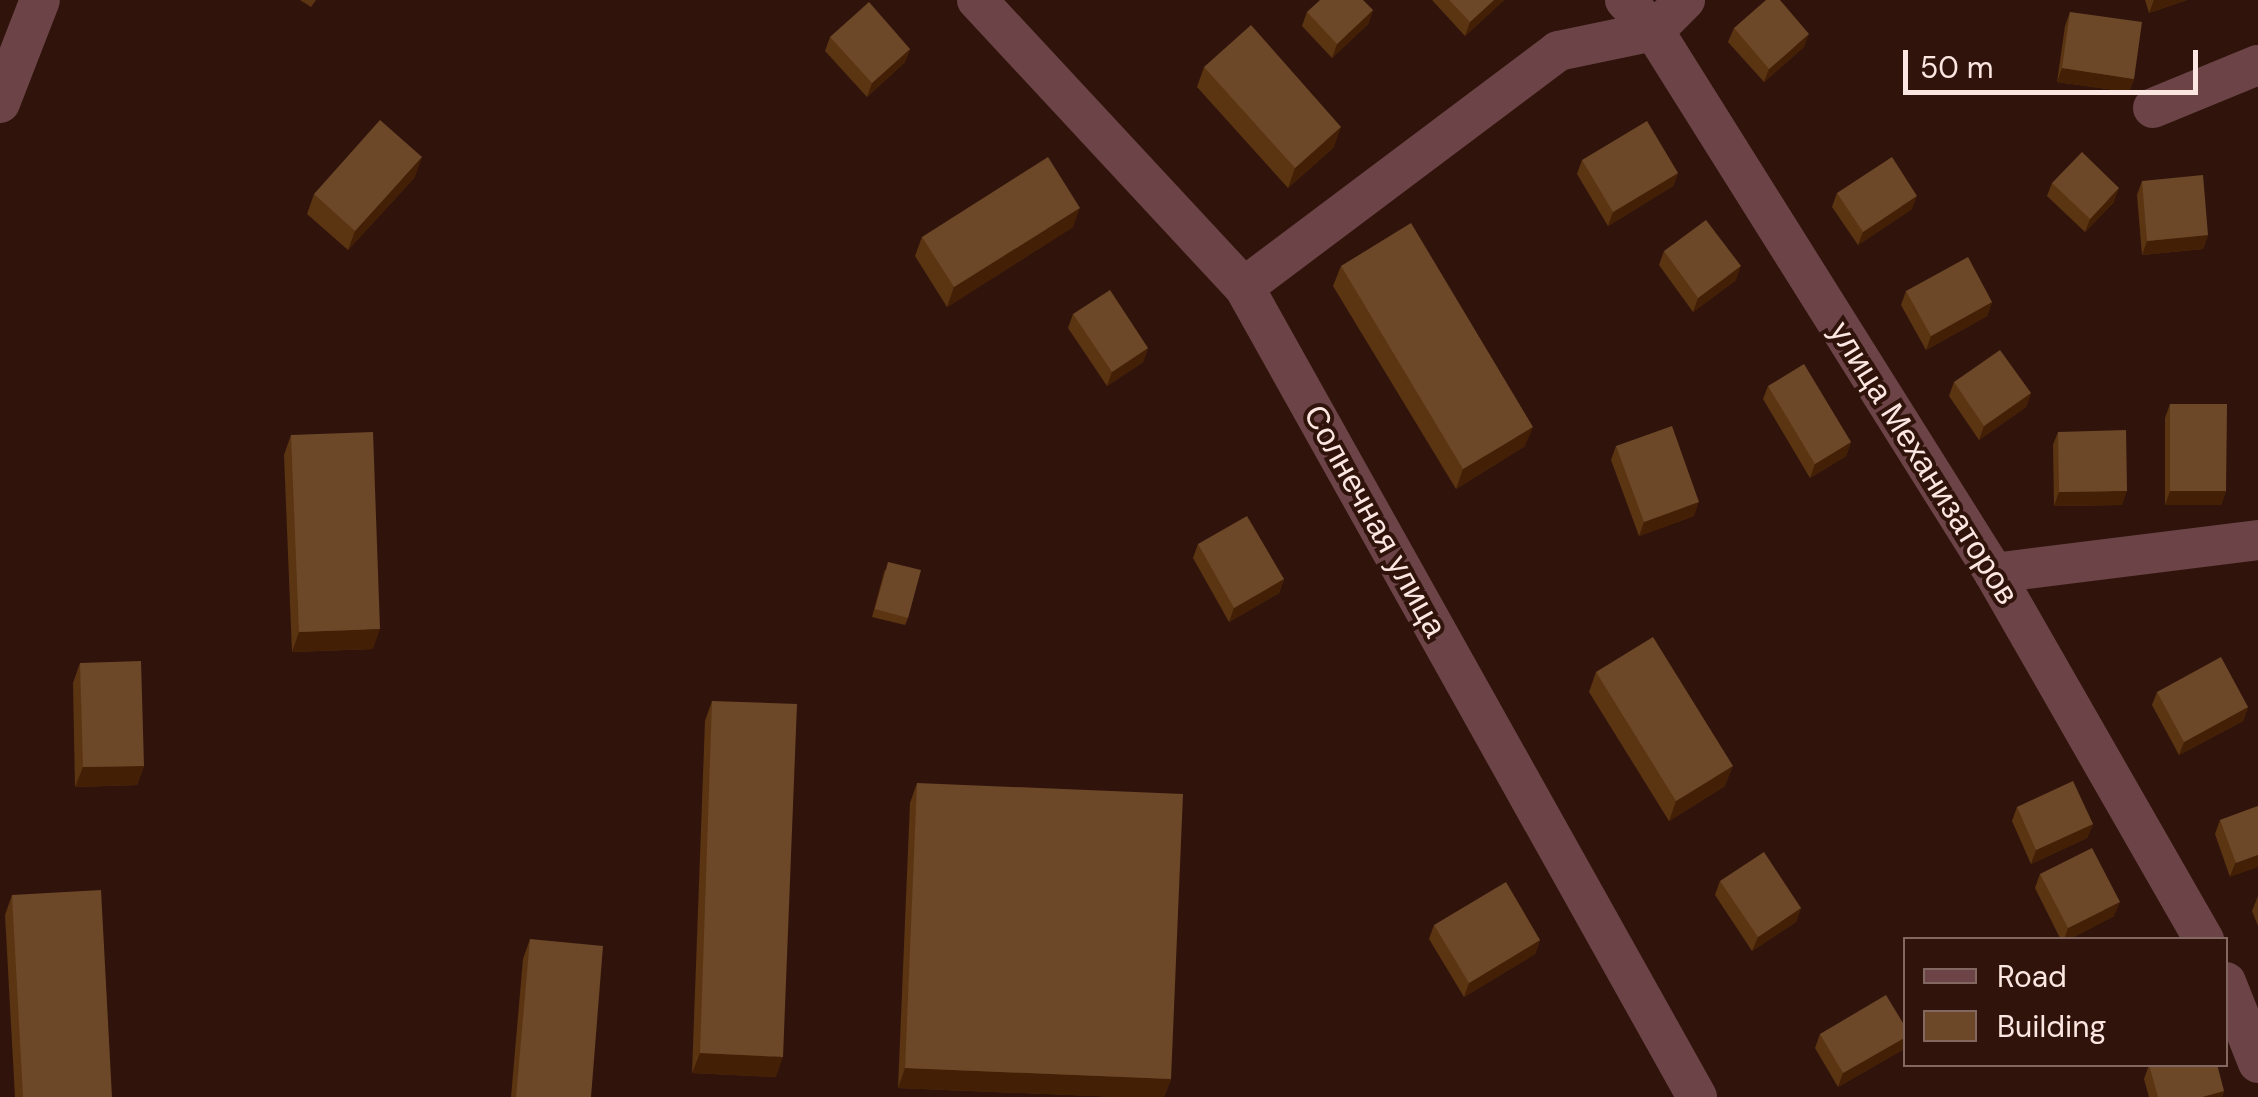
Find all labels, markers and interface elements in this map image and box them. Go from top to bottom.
scale bar [1908,30,2203,92]
text: 50 m [1920,48,1994,87]
street label: улица Механизаторов [1821,315,2027,611]
street label: Солнечная улица [1295,398,1455,644]
legend [1903,937,2228,1067]
text: Road [1997,957,2067,996]
text: Building [1997,1007,2106,1046]

